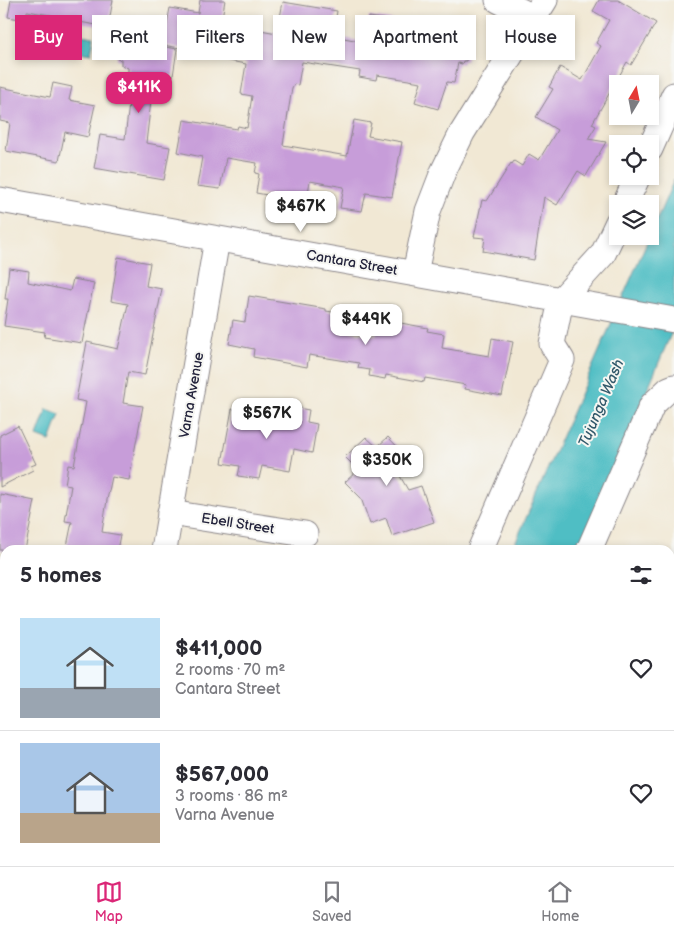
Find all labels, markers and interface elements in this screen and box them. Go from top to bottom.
chip: Buy [15,15,82,60]
chip: Rent [92,15,167,60]
chip: Filters [177,15,263,60]
chip: New [273,15,345,60]
chip: Apartment [355,15,476,60]
chip: House [486,15,575,60]
pin: $411K [104,72,174,114]
north arrow [609,75,659,125]
map controls [609,75,659,245]
text: $411K [117,78,161,97]
button: locate [609,135,659,185]
pin: $467K [266,190,336,233]
button: layers [609,195,659,245]
text: $467K [276,197,326,216]
street label: Cantara Street [305,246,399,279]
pin: $449K [331,304,401,346]
text: $449K [341,310,391,329]
street label: Varna Avenue [176,351,207,439]
water label: Tujunga Wash [574,356,628,450]
pin: $567K [232,398,302,440]
text: $567K [242,404,292,423]
pin: $350K [352,444,422,487]
text: $350K [362,451,412,470]
street label: Ebell Street [200,509,276,538]
icon: filters [627,561,655,589]
text: 5 homes [20,563,102,588]
text: $411,000 [175,636,262,661]
icon: home [60,638,120,698]
icon: heart [627,654,655,682]
text: 2 rooms · 70 m² [175,661,285,680]
text: Cantara Street [175,680,280,699]
text: $567,000 [175,762,269,787]
icon: home [60,763,120,823]
icon: heart [627,779,655,807]
text: 3 rooms · 86 m² [175,787,288,806]
text: Varna Avenue [175,806,275,825]
tab: Map [95,878,123,925]
tab: Saved [312,878,352,925]
tab: Home [541,878,579,925]

